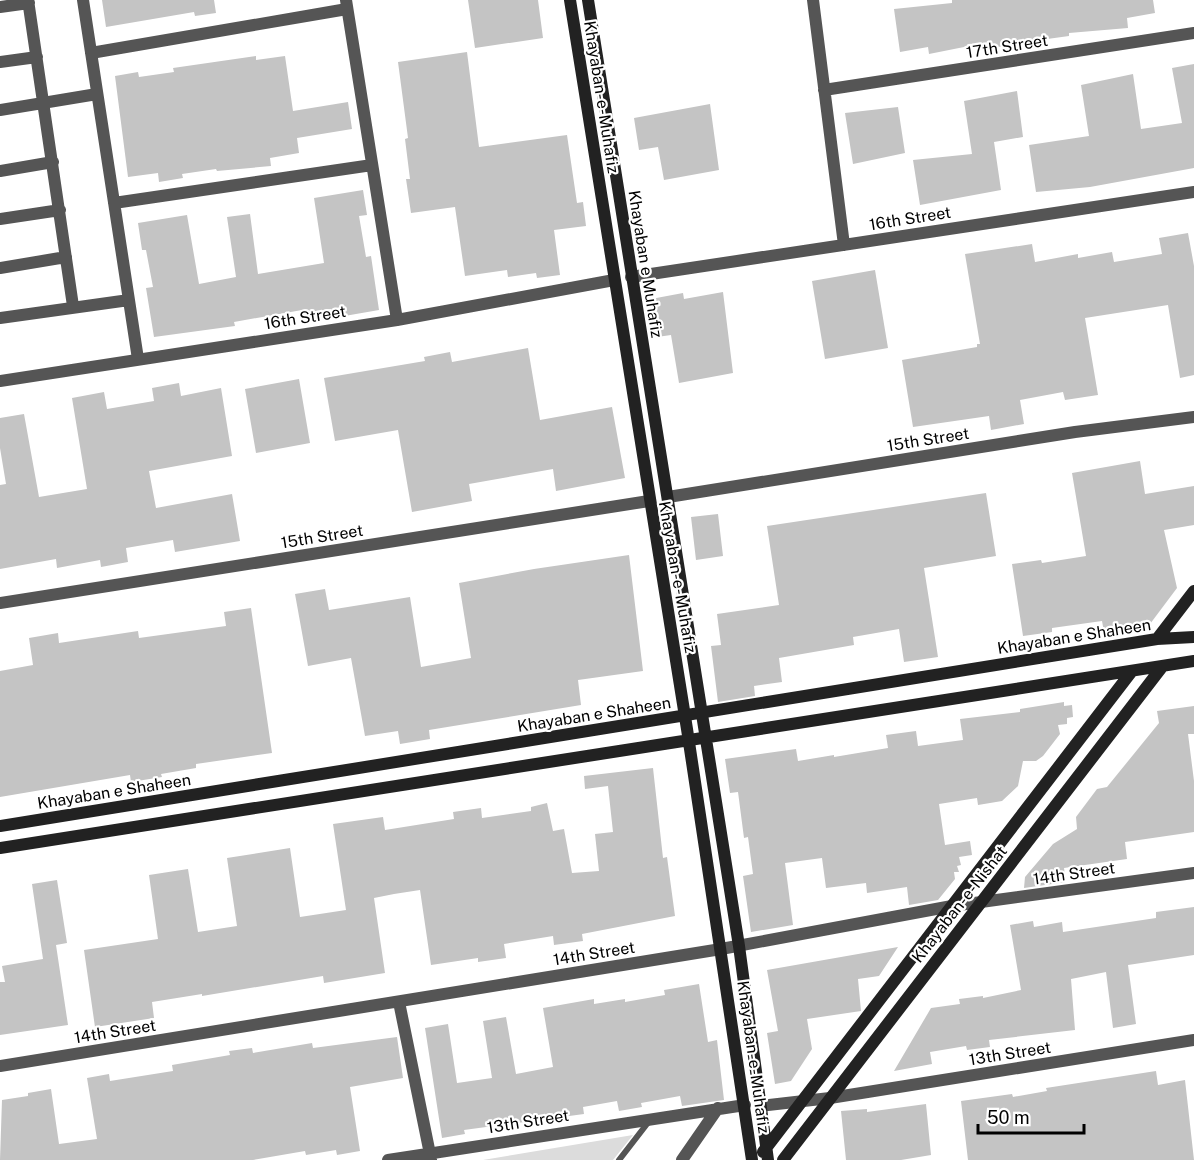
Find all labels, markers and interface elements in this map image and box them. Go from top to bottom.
street label: Khayaban-e-Muhafiz [580,19,623,175]
street label: 17th Street [965,31,1049,62]
street label: Khayaban e Muhafiz [624,189,667,340]
street label: 16th Street [868,203,952,234]
street label: 16th Street [263,302,347,333]
street label: 15th Street [886,424,970,455]
street label: Khayaban-e-Muhafiz [655,500,700,655]
street label: 15th Street [280,521,364,552]
street label: Khayaban e Shaheen [996,615,1152,658]
street label: Khayaban e Shaheen [516,693,672,736]
street label: Khayaban e Shaheen [36,770,192,813]
street label: Khayaban-e-Nishat [908,842,1011,966]
street label: 14th Street [1032,858,1116,889]
street label: 14th Street [552,938,636,969]
street label: Khayaban-e-Muhafiz [733,979,774,1135]
street label: 14th Street [73,1016,157,1047]
street label: 13th Street [968,1038,1052,1069]
scale bar [978,1097,1084,1135]
street label: 13th Street [486,1106,570,1137]
text: 50 m [987,1107,1030,1128]

